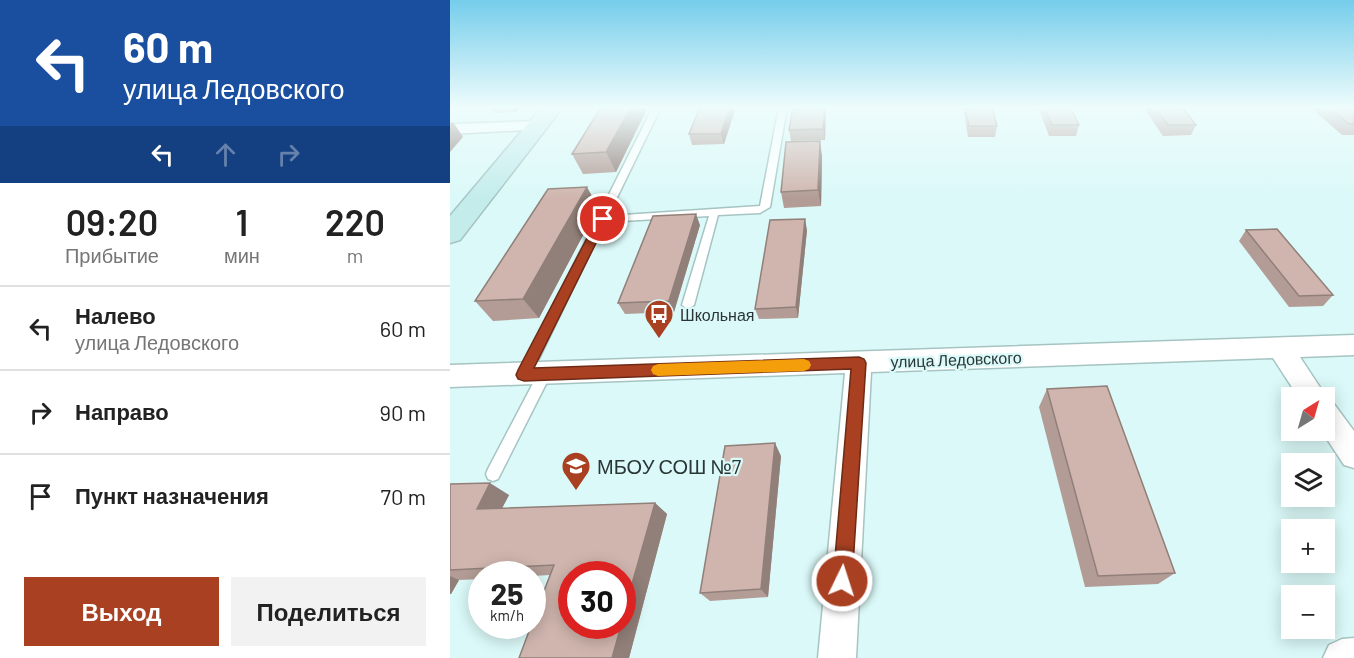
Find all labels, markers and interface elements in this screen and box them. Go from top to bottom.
text: 60 m [123,21,213,71]
icon: left [24,24,102,102]
text: улица Ледовского [123,72,344,104]
icon: left [146,138,179,171]
icon: ahead [209,138,242,171]
icon: right [272,138,305,171]
pin [577,193,628,244]
text: 09:20 [66,200,158,243]
text: 1 [236,200,248,243]
text: 220 [325,200,385,243]
icon: arrive [586,202,619,235]
text: Прибытие [65,243,159,267]
text: мин [224,243,260,267]
text: m [347,243,363,267]
bus stop icon: Школьная [643,298,675,340]
text: Налево [75,302,156,328]
place label: Школьная [680,305,754,324]
icon: left [24,312,57,345]
text: 60 m [380,315,426,341]
text: улица Ледовского [75,330,239,354]
street label: улица Ледовского [890,347,1022,371]
north arrow [1281,387,1335,441]
map controls [1281,387,1335,639]
icon: right [24,396,57,429]
text: Направо [75,398,169,424]
text: 90 m [380,399,426,425]
school or university icon: МБОУ СОШ №7 [560,450,592,492]
button: layers [1281,453,1335,507]
place label: МБОУ СОШ №7 [597,454,742,478]
icon: arrive [24,480,57,513]
text: Пункт назначения [75,482,269,508]
text: 70 m [381,483,426,509]
button: + [1281,519,1335,573]
position arrow [810,549,874,613]
speed limit sign: 30 [558,561,636,639]
text: 25 [491,575,523,611]
button: Выход [24,577,219,646]
button: Поделиться [231,577,426,646]
button: − [1281,585,1335,639]
text: km/h [490,606,524,624]

